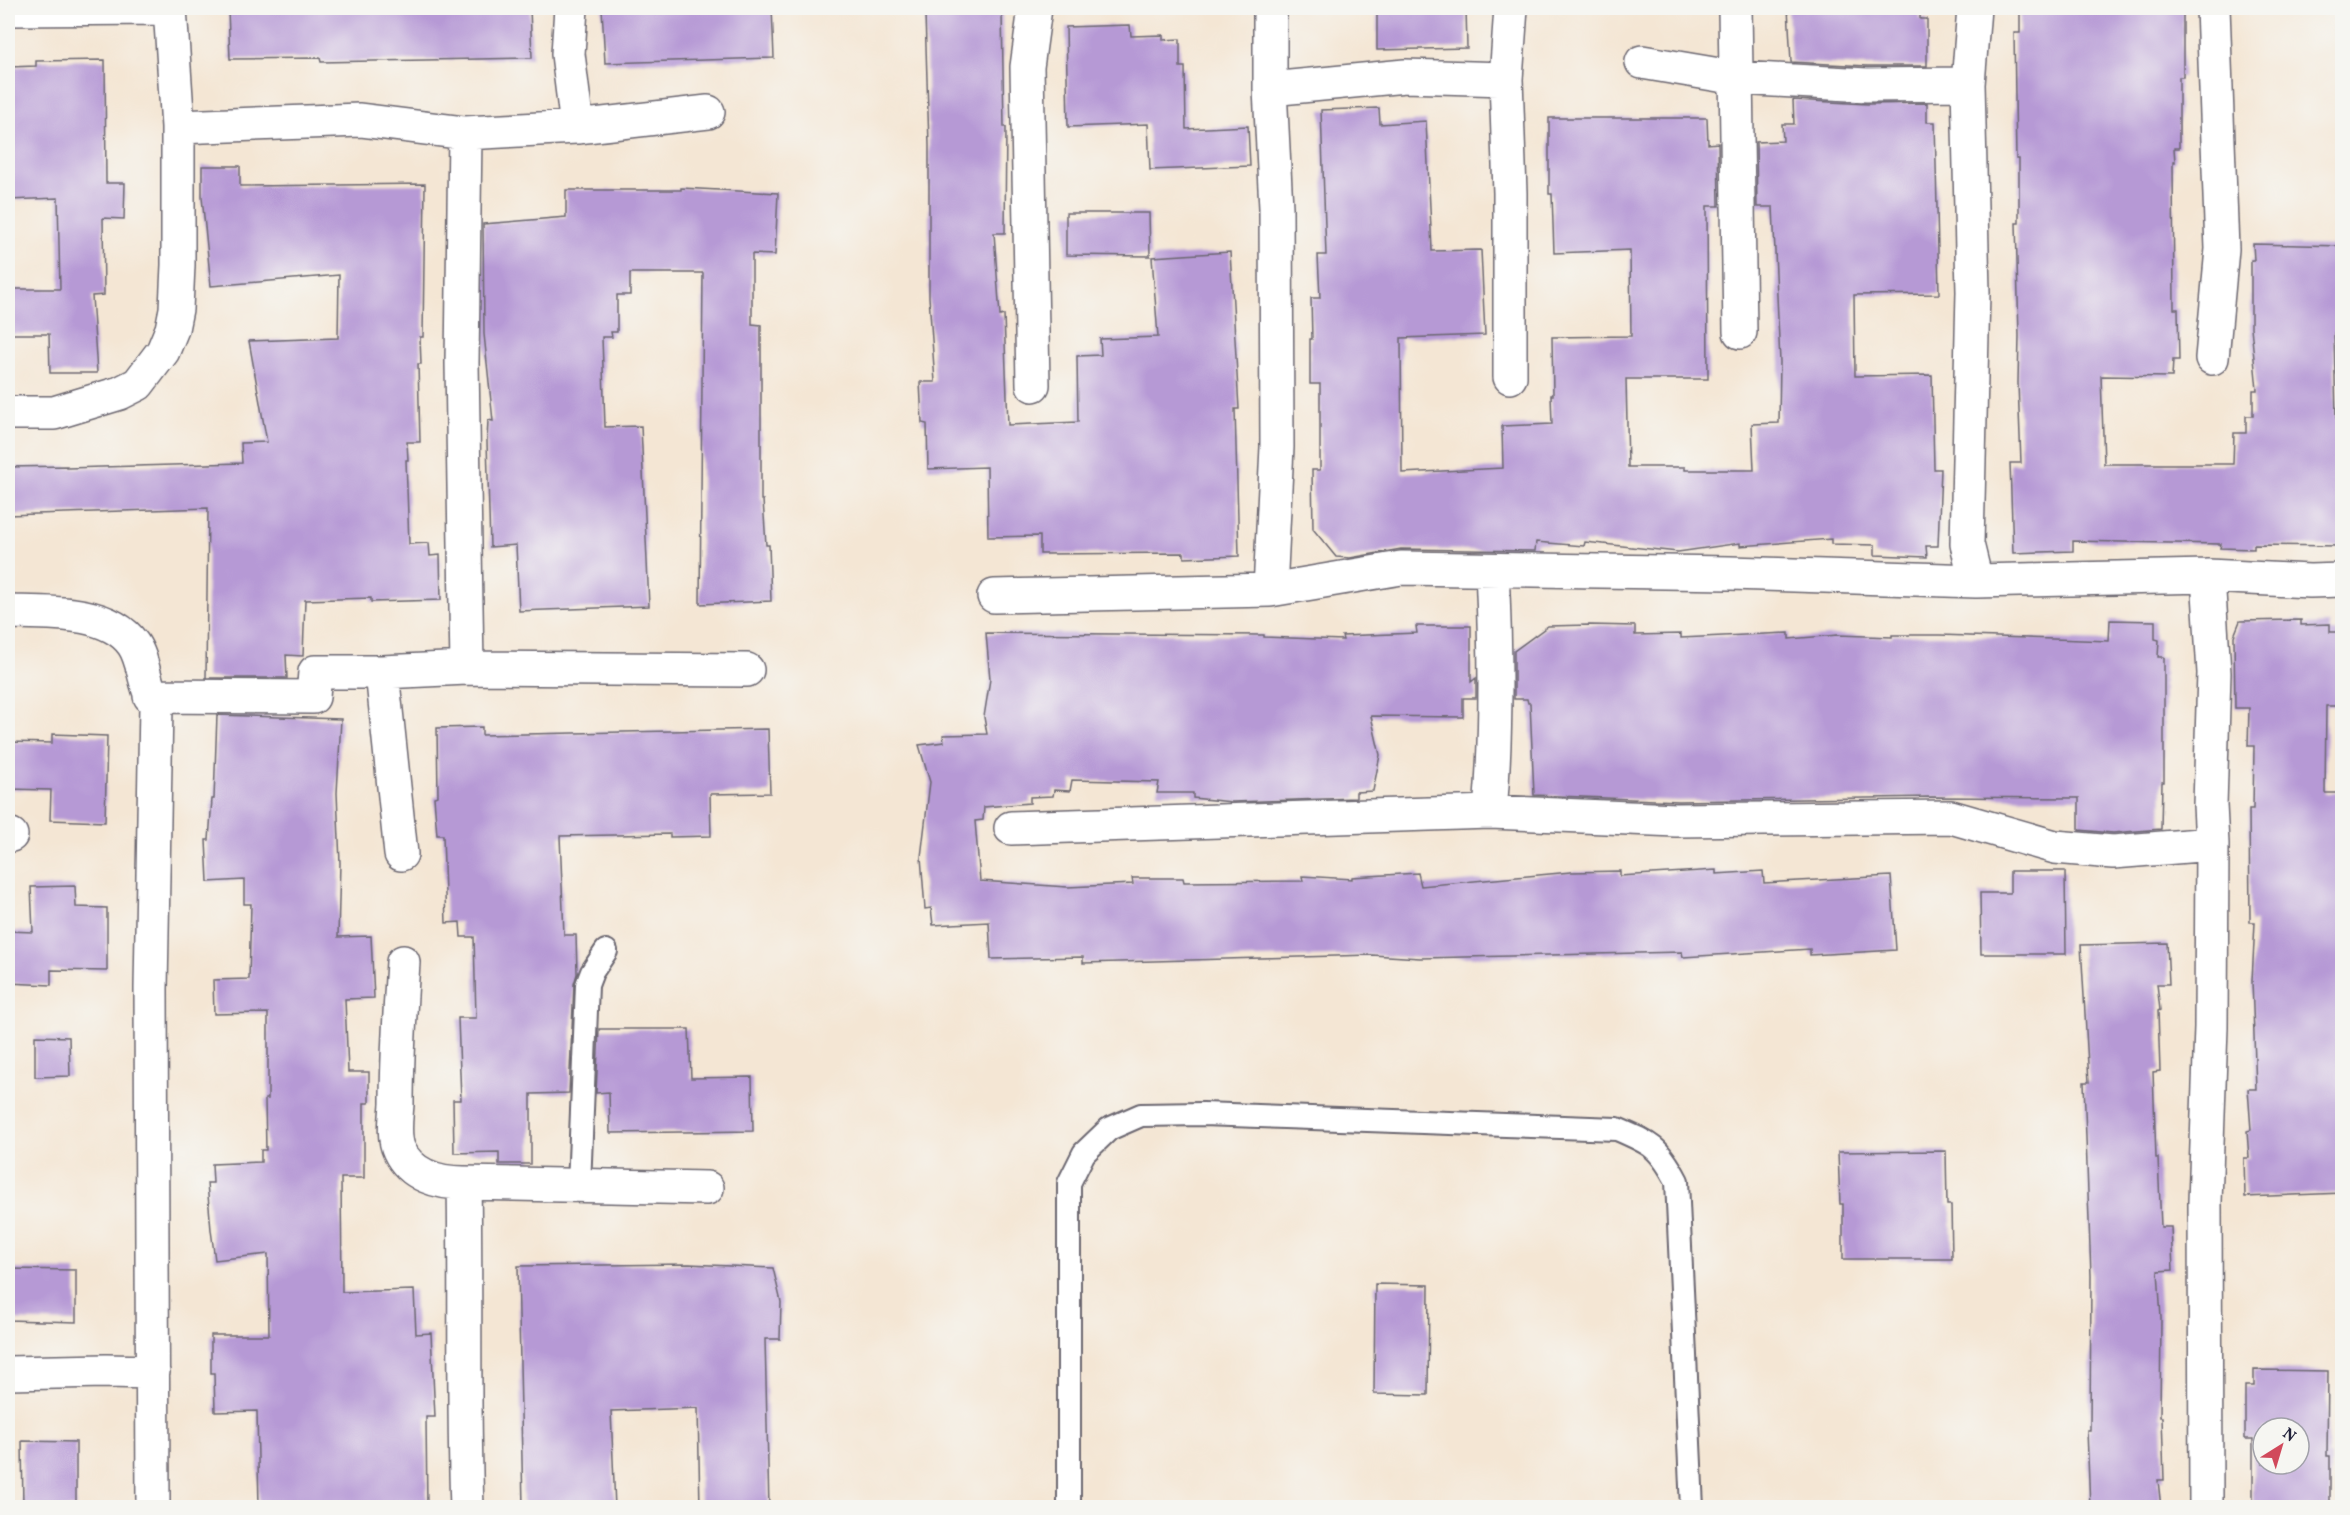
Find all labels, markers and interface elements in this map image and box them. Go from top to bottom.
north arrow [2251,1416,2311,1476]
text: N [2278,1423,2300,1448]

